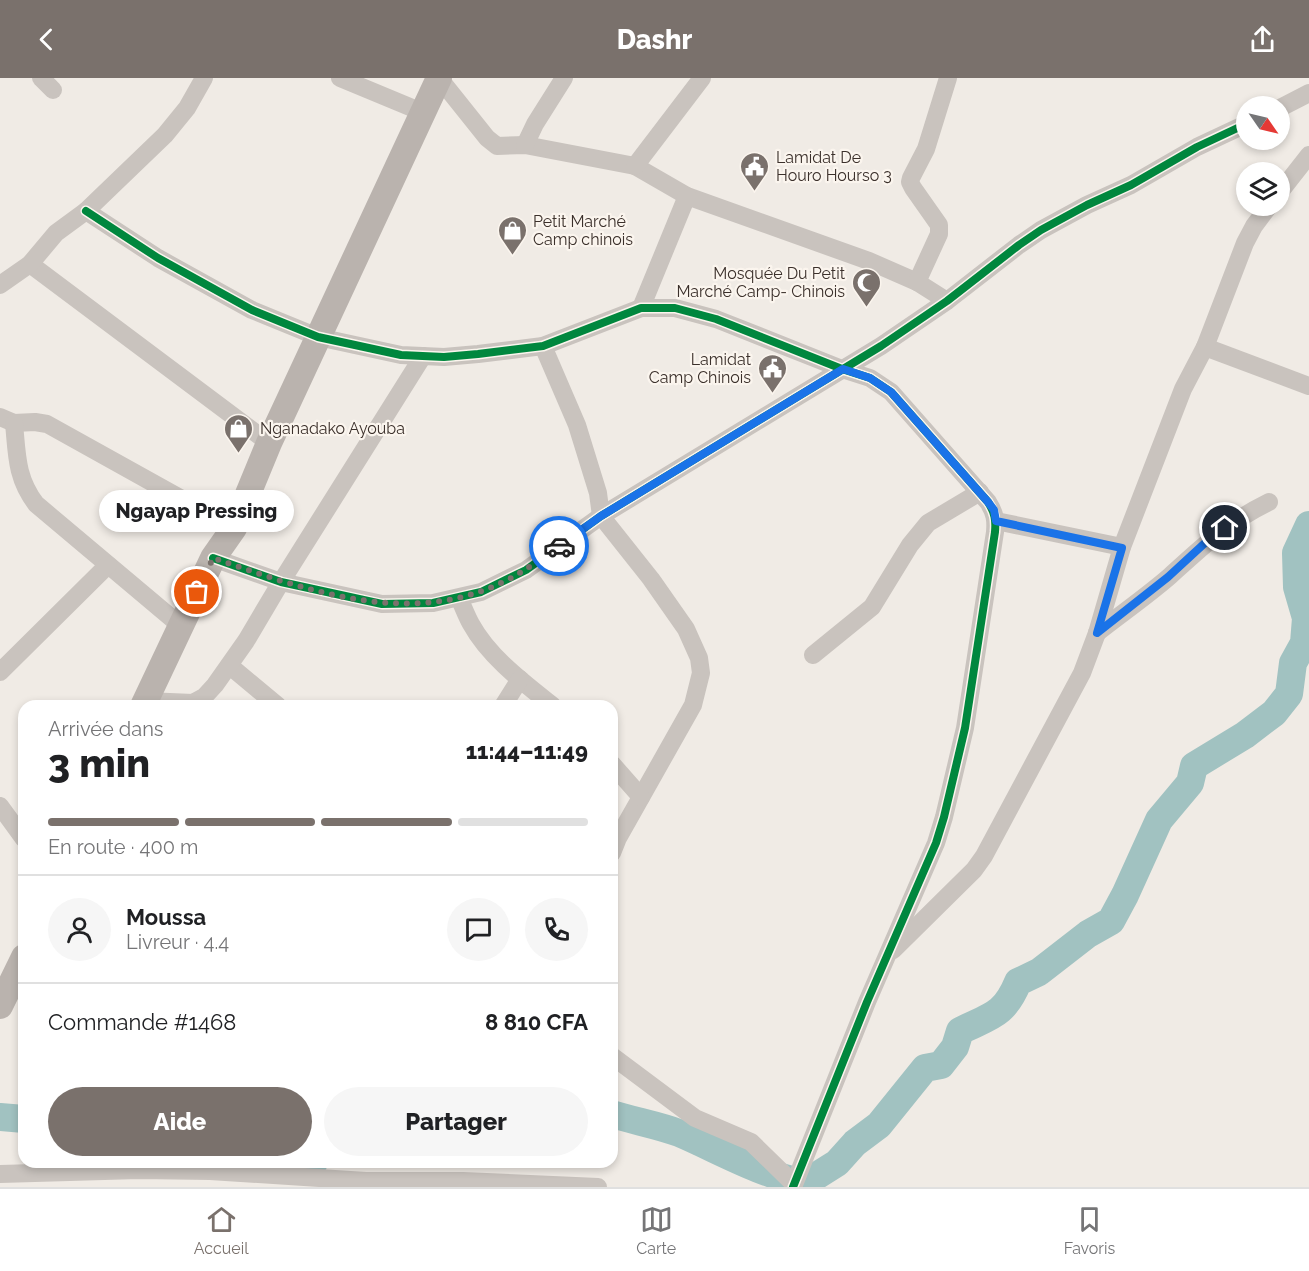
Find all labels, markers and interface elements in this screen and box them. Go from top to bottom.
icon: back [30,23,63,56]
icon: share [1246,23,1279,56]
text: Dashr [617,24,692,55]
north arrow [1236,96,1290,150]
map controls [1236,96,1290,216]
place label: Lamidat De Houro Hourso 3 [776,148,892,185]
public building icon: Lamidat De Houro Hourso 3 [739,150,771,192]
button: layers [1236,162,1290,216]
place label: Petit Marché Camp chinois [533,212,633,249]
shop icon: Petit Marché Camp chinois [496,214,528,256]
place label: Mosquée Du Petit Marché Camp- Chinois [676,264,846,301]
mosque icon: Mosquée Du Petit Marché Camp- Chinois [850,266,882,308]
place label: Lamidat Camp Chinois [649,350,752,387]
public building icon: Lamidat Camp Chinois [756,352,788,394]
shop icon: Nganadako Ayouba [223,412,255,454]
place label: Nganadako Ayouba [260,419,405,438]
callout: Ngayap Pressing [100,490,294,532]
text: Ngayap Pressing [116,499,277,523]
pin [1199,502,1250,553]
icon: home [1208,511,1241,544]
courier [529,516,589,576]
icon: car [543,530,576,563]
pin [171,566,222,617]
icon: bag [180,575,213,608]
text: Arrivée dans [48,717,163,741]
text: 11:44–11:49 [466,738,588,764]
text: 3 min [48,740,150,786]
text: En route · 400 m [48,835,198,859]
button: person [48,898,111,961]
button: chat [447,898,510,961]
button: phone [525,898,588,961]
text: Moussa [126,904,206,930]
text: Livreur · 4.4 [126,930,229,954]
text: Commande #1468 [48,1009,236,1035]
text: 8 810 CFA [485,1009,588,1035]
button: Aide [48,1087,312,1156]
button: Partager [324,1087,588,1156]
tab: Accueil [194,1203,249,1258]
tab: Carte [636,1203,676,1258]
tab: Favoris [1064,1203,1115,1258]

